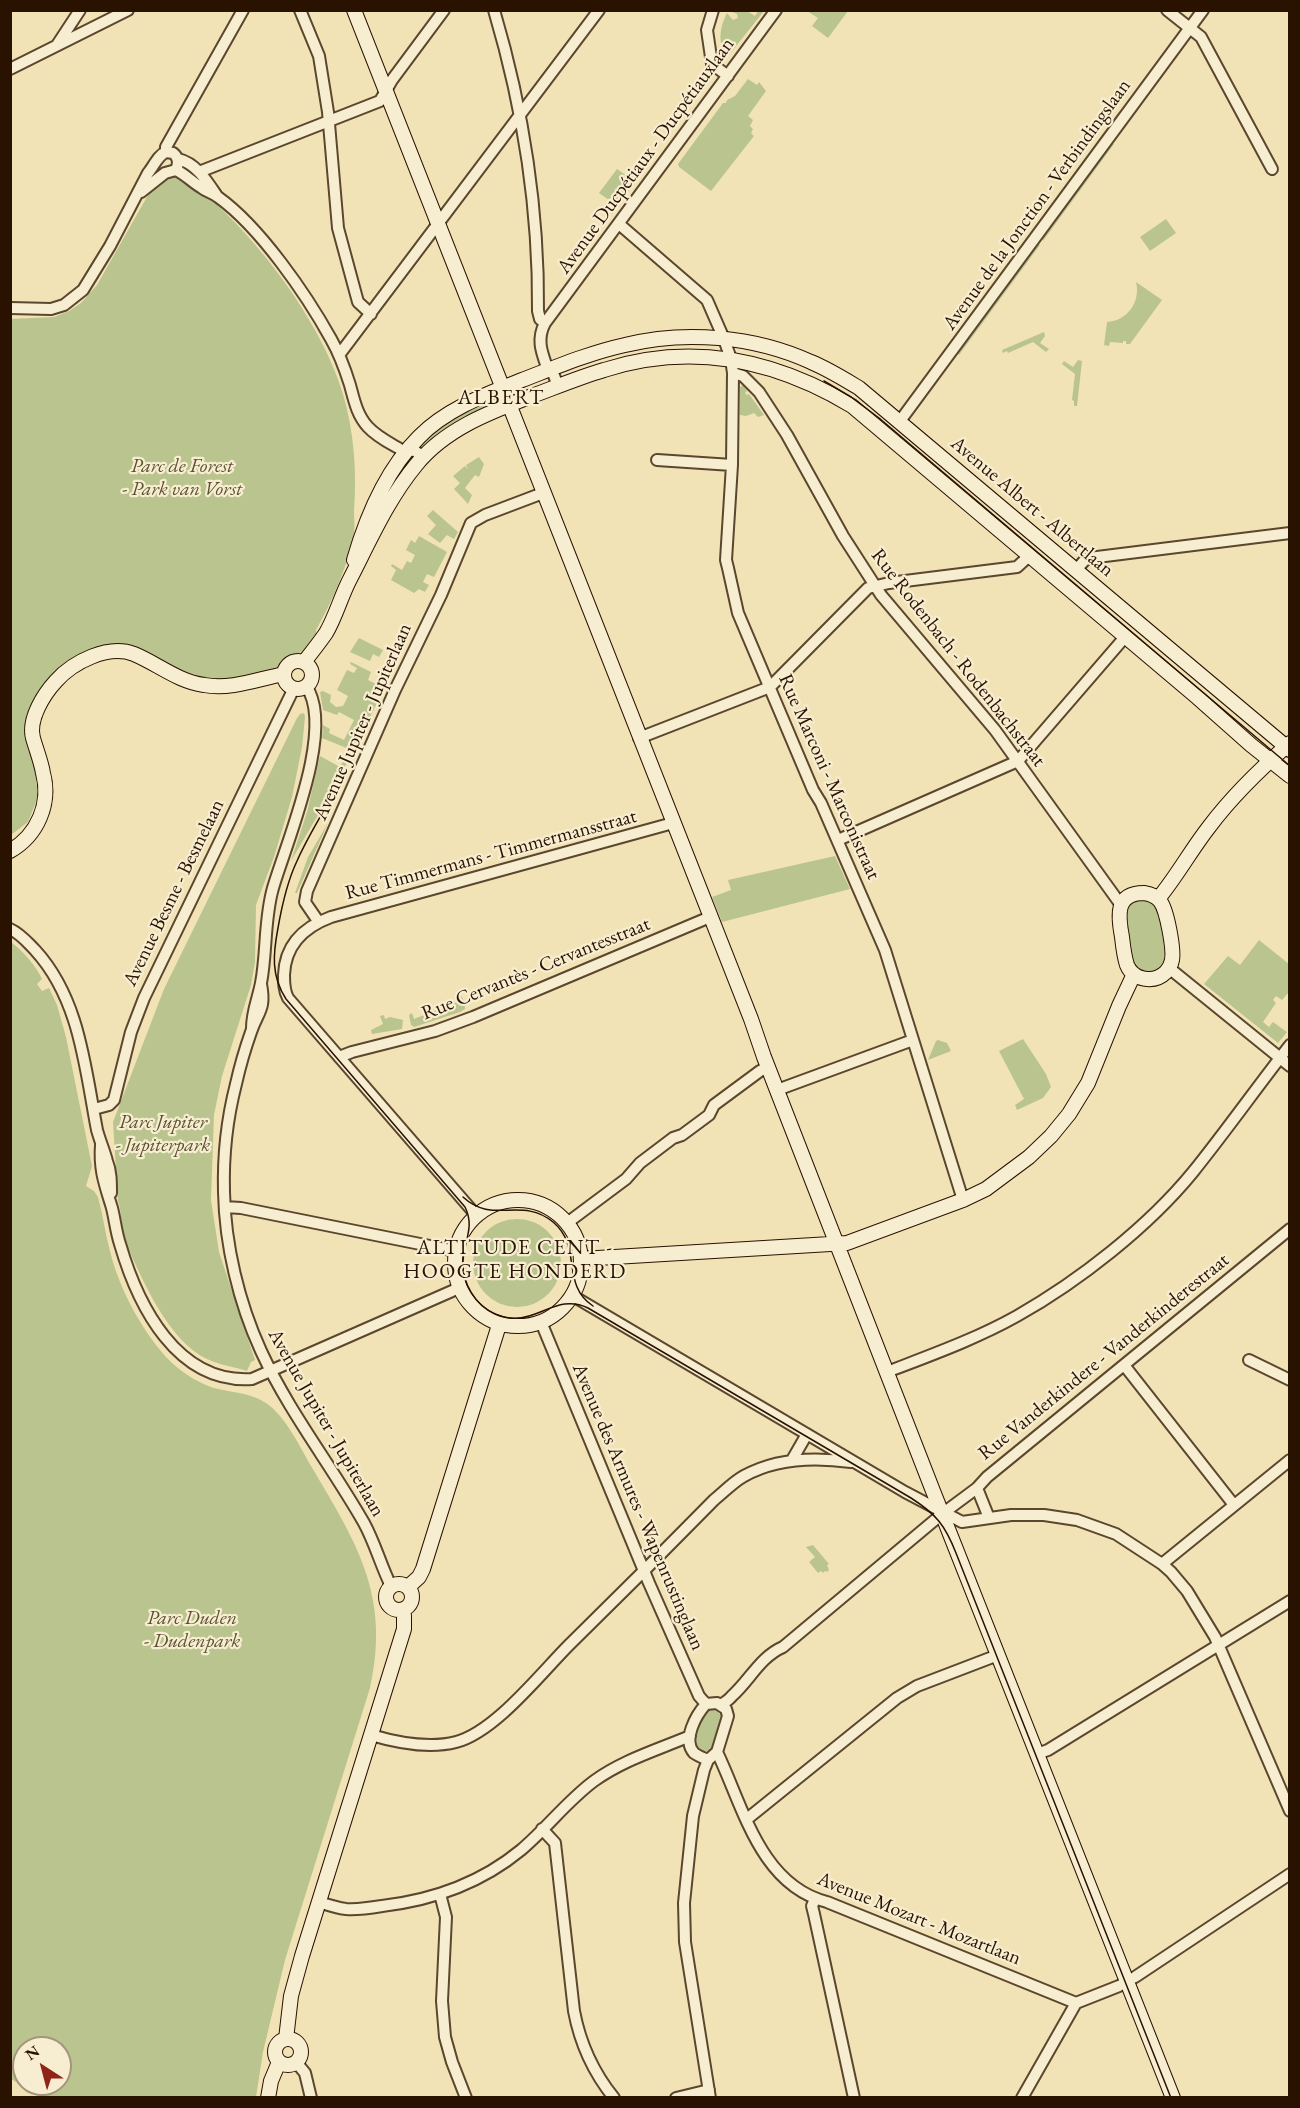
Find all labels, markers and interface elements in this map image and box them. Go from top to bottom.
street label: Avenue Ducpétiaux - Ducpétiauxlaan [552,33,740,279]
street label: Avenue de la Jonction - Verbindingslaan [938,75,1136,335]
district label: ALBERT [458,385,544,411]
street label: Avenue Albert - Albertlaan [946,432,1118,582]
park label: Parc de Forest - Park van Vorst [122,455,242,502]
street label: Rue Rodenbach - Rodenbachstraat [866,544,1050,772]
street label: Avenue Jupiter - Jupiterlaan [309,620,417,824]
street label: Rue Marconi - Marconistraat [773,670,885,884]
street label: Avenue Besme - Besmelaan [118,796,230,990]
street label: Rue Timmermans - Timmermansstraat [343,805,639,905]
street label: Rue Cervantès - Cervantesstraat [418,912,654,1026]
park label: Parc Jupiter - Jupiterpark [116,1111,210,1158]
district label: ALTITUDE CENT - HOOGTE HONDERD [403,1235,627,1285]
street label: Rue Vanderkindere - Vanderkinderestraat [974,1248,1234,1466]
street label: Avenue Jupiter - Jupiterlaan [262,1325,390,1521]
street label: Avenue des Armures - Wapenrustinglaan [567,1360,709,1654]
park label: Parc Duden - Dudenpark [144,1607,240,1654]
street label: Avenue Mozart - Mozartlaan [814,1867,1024,1971]
north arrow [12,2036,72,2096]
text: N [21,2040,44,2065]

